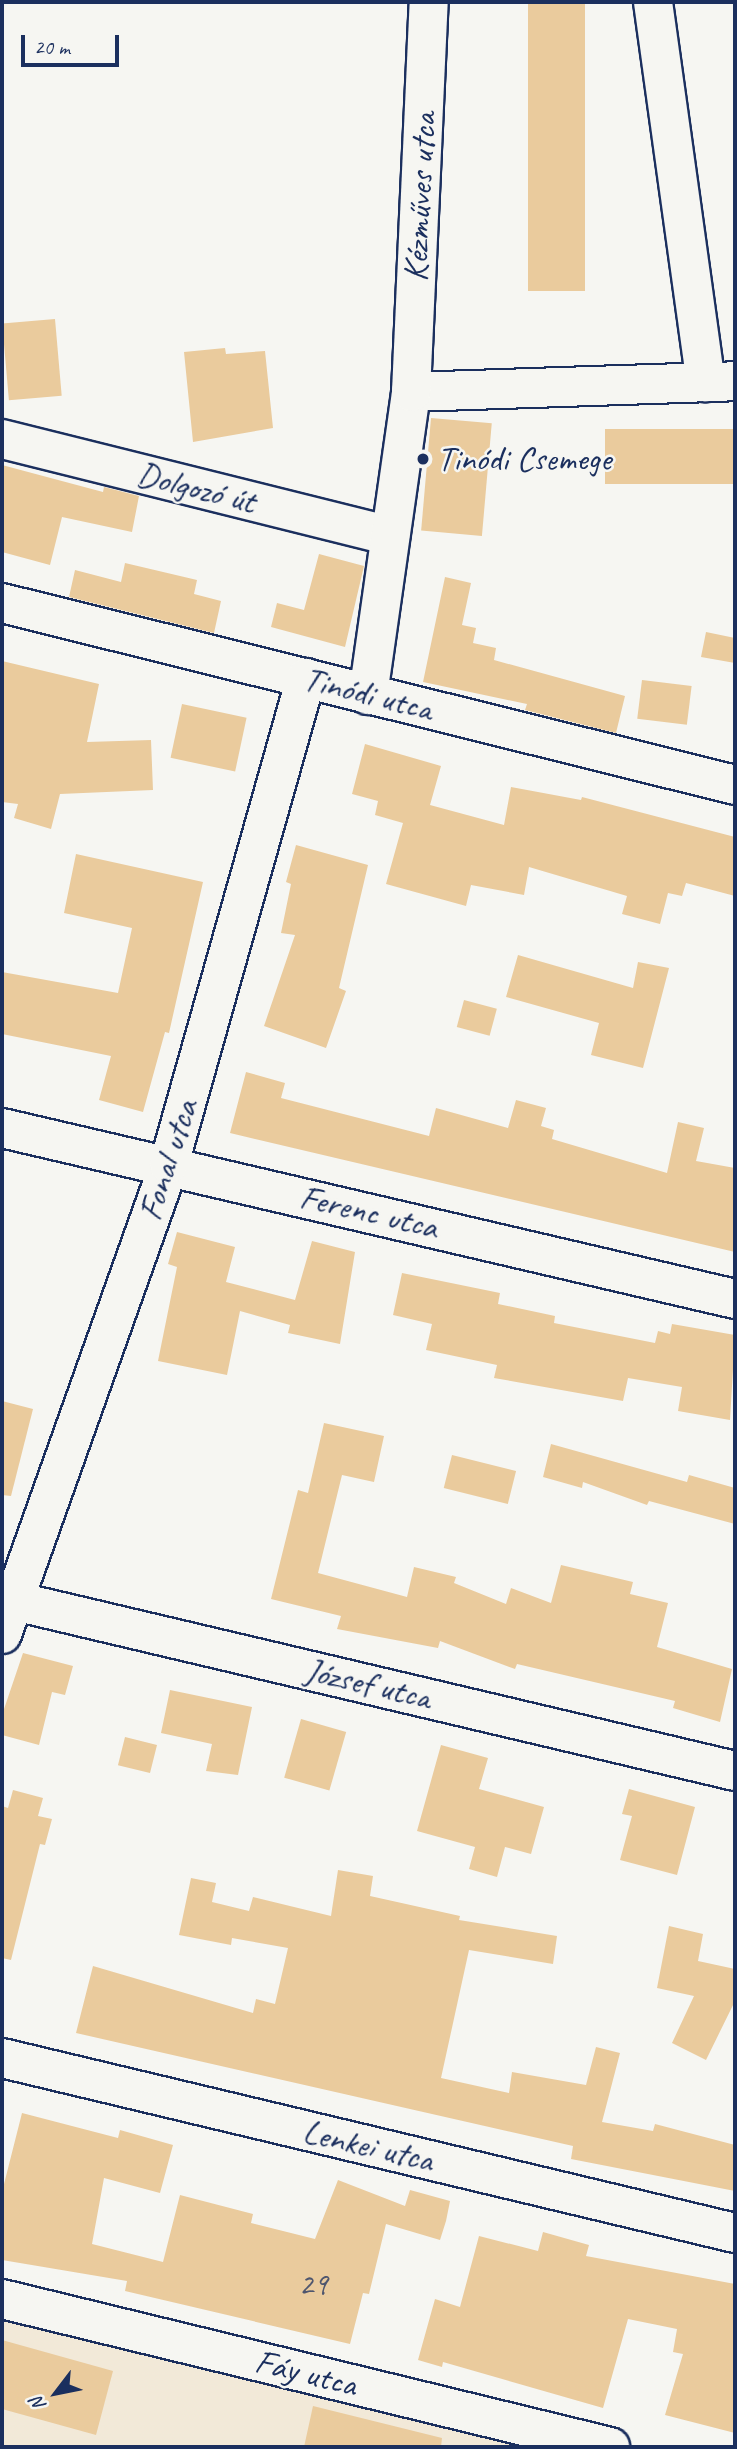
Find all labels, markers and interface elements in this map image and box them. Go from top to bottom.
scale bar [24,21,122,65]
text: 20 m [34,34,70,60]
street label: Kézműves utca [395,112,445,282]
place label: Tinódi Csemege [437,438,613,480]
marker: Tinódi Csemege [415,451,431,467]
street label: Dolgozó út [133,453,259,523]
street label: Tinódi utca [300,658,436,730]
street label: Fonal utca [129,1095,207,1225]
street label: Ferenc utca [297,1176,441,1248]
street label: József utca [301,1649,435,1719]
street label: Lenkei utca [299,2111,437,2181]
house number: 29 [299,2265,327,2303]
street label: Fáy utca [251,2340,361,2406]
north arrow [21,2358,91,2428]
text: N [25,2393,51,2415]

